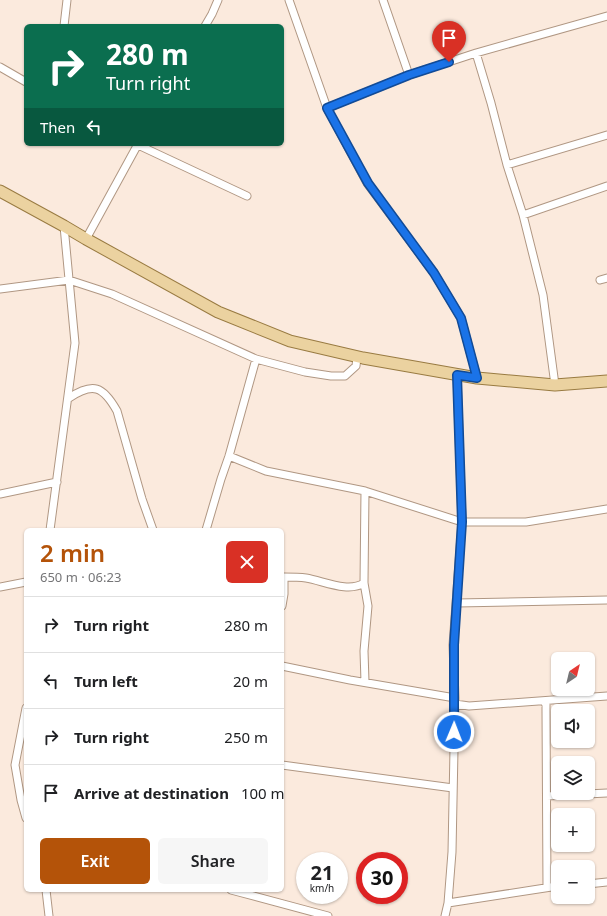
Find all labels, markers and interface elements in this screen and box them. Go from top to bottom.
pin [432,21,466,62]
icon: arrive [438,27,460,49]
text: 280 m [106,35,189,73]
icon: right [40,40,92,92]
text: Turn right [106,71,190,95]
icon: left [83,116,105,138]
text: Then [40,117,75,137]
text: 2 min [40,536,105,569]
button: close [226,541,268,583]
text: 650 m · 06:23 [40,568,121,586]
icon: right [40,614,62,636]
text: Turn right [74,615,149,635]
text: 280 m [224,615,268,635]
north arrow [551,652,595,696]
map controls [551,652,595,904]
icon: left [40,670,62,692]
text: Turn left [74,671,138,691]
text: 20 m [233,671,268,691]
button: sound [551,704,595,748]
position arrow [433,711,475,753]
icon: right [40,726,62,748]
text: Turn right [74,727,149,747]
text: 250 m [224,727,268,747]
button: layers [551,756,595,800]
icon: arrive [40,782,62,804]
text: Arrive at destination [74,783,229,803]
text: 100 m [241,783,285,803]
button: + [551,808,595,852]
button: Exit [40,838,150,884]
button: Share [158,838,268,884]
speed limit sign: 30 [356,852,408,904]
text: 21 [311,859,333,886]
button: − [551,860,595,904]
text: km/h [310,881,334,895]

